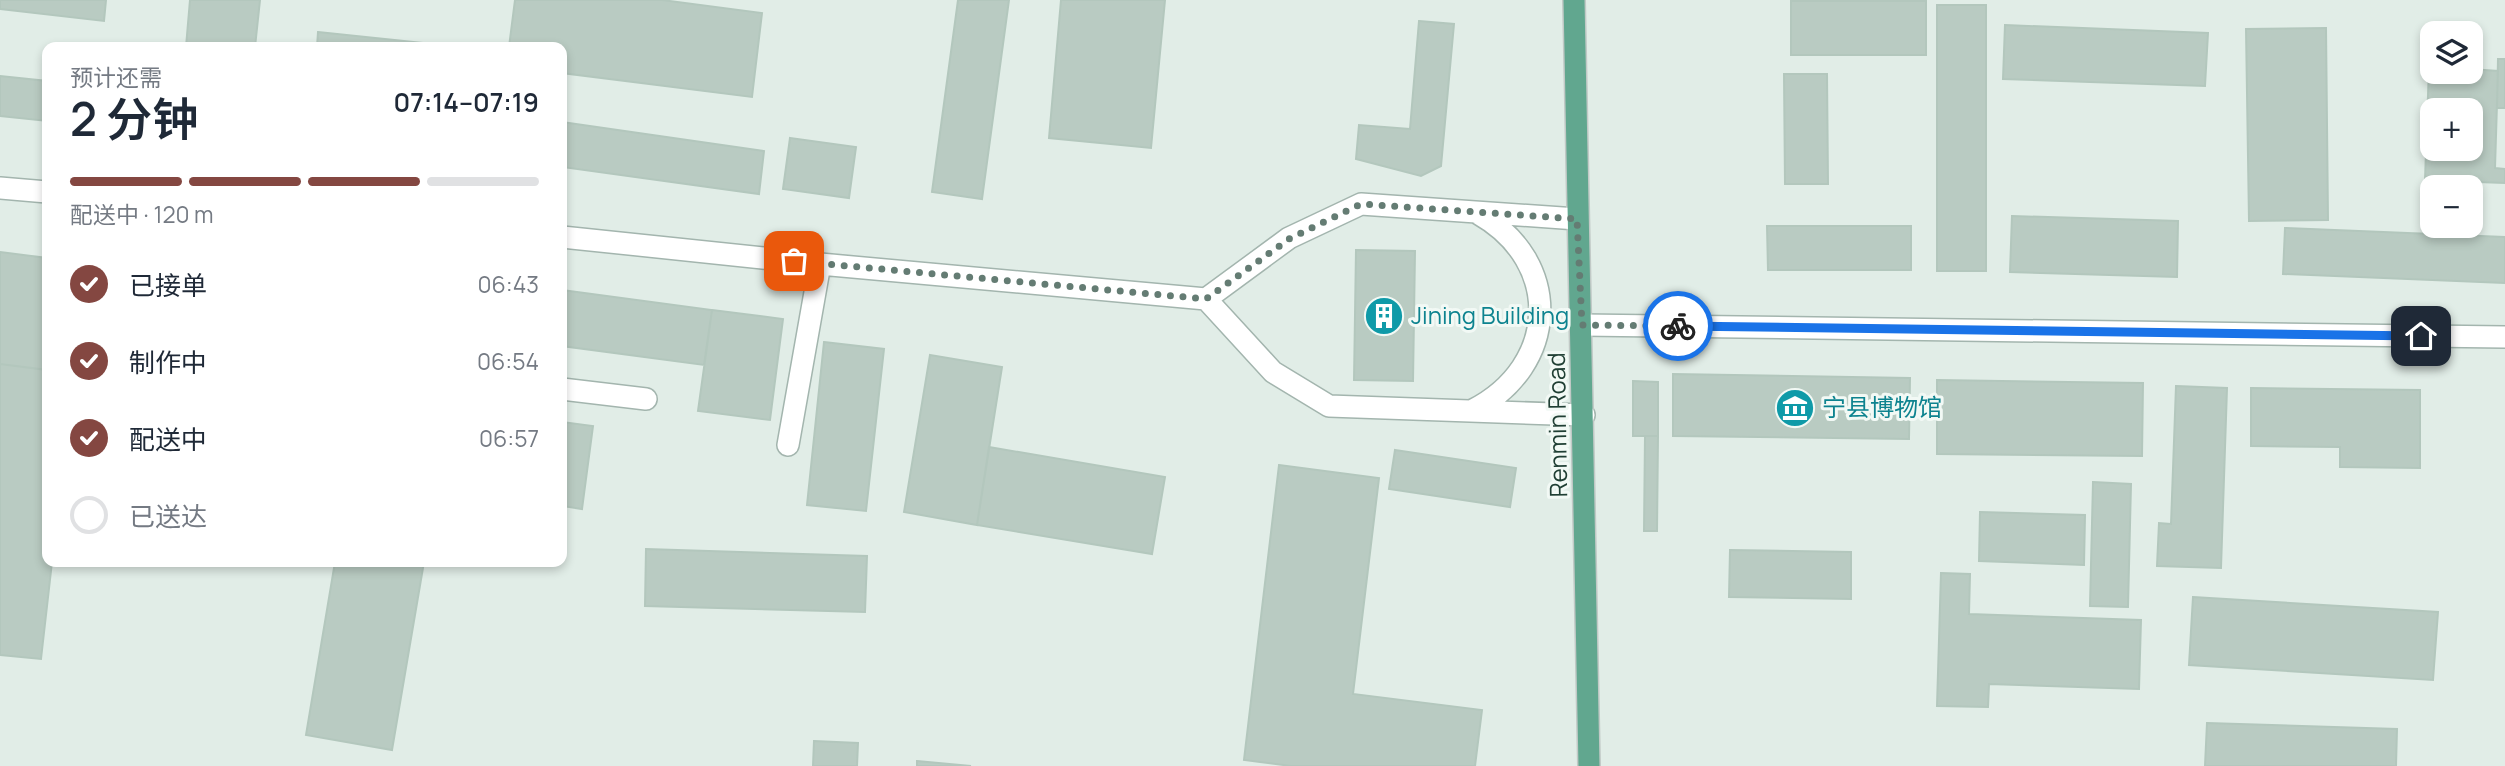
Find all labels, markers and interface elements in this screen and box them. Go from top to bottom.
map controls [2420,21,2483,238]
button: layers [2420,21,2483,84]
text: 预计还需 [70,61,162,93]
text: 07:14–07:19 [394,84,539,120]
text: 2 分钟 [70,87,198,150]
button: + [2420,98,2483,161]
button: − [2420,175,2483,238]
text: 配送中 · 120 m [70,198,214,230]
pin [764,231,824,291]
icon: bag [775,242,813,280]
icon: check [70,265,108,303]
text: 已接单 [129,267,207,303]
text: 06:43 [478,268,539,300]
courier [1643,291,1713,361]
building icon: Jining Building [1363,295,1405,337]
place label: Jining Building [1411,298,1569,331]
pin [2391,306,2451,366]
icon: bike [1659,307,1697,345]
icon: home [2402,317,2440,355]
icon: check [70,342,108,380]
text: 制作中 [129,344,207,380]
text: 06:54 [477,345,539,377]
street label: Renmin Road [1539,352,1574,498]
museum icon: 宁县博物馆 [1774,387,1816,429]
place label: 宁县博物馆 [1822,390,1942,423]
icon: check [70,419,108,457]
text: 配送中 [129,421,207,457]
text: 06:57 [479,422,539,454]
text: 已送达 [129,498,207,534]

